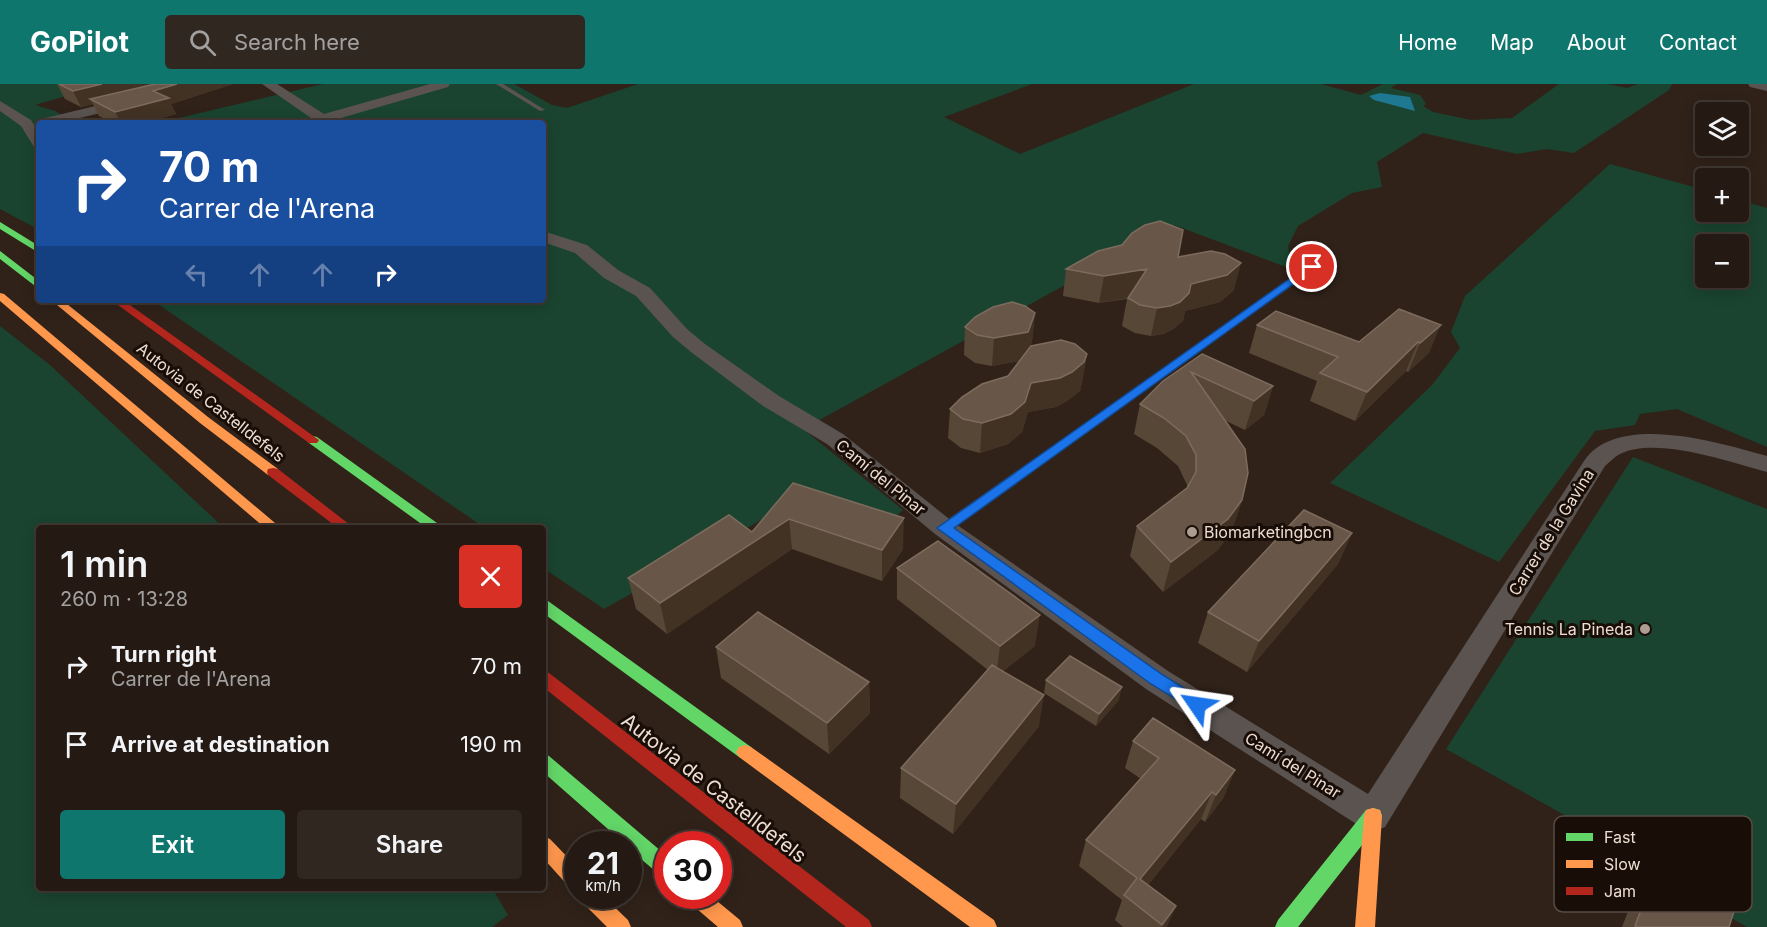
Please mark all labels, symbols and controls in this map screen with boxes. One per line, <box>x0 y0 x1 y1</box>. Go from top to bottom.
search box <box>165 15 585 69</box>
text: GoPilot <box>30 25 129 59</box>
icon: search <box>186 26 219 59</box>
text: Search here <box>234 29 360 55</box>
text: Home <box>1398 30 1457 55</box>
text: Map <box>1490 30 1534 55</box>
text: About <box>1567 30 1626 55</box>
text: Contact <box>1659 30 1737 55</box>
map controls <box>1695 102 1749 288</box>
button: layers <box>1695 102 1749 156</box>
text: 70 m <box>159 141 259 192</box>
icon: right <box>60 144 138 222</box>
button: + <box>1695 168 1749 222</box>
text: Carrer de l'Arena <box>159 192 375 225</box>
button: − <box>1695 234 1749 288</box>
pin <box>1286 241 1337 292</box>
icon: arrive <box>1295 250 1328 283</box>
icon: left <box>180 258 213 291</box>
icon: ahead <box>243 258 276 291</box>
icon: ahead <box>306 258 339 291</box>
icon: right <box>369 258 402 291</box>
street label: Autovia de Castelldefels <box>133 338 289 466</box>
street label: Camí del Pinar <box>832 435 930 519</box>
street label: Carrer de la Gavina <box>1504 465 1598 599</box>
place label: Biomarketingbcn <box>1204 522 1332 542</box>
marker: Biomarketingbcn <box>1185 525 1199 539</box>
text: 1 min <box>60 542 148 586</box>
button: close <box>459 545 522 608</box>
text: 260 m · 13:28 <box>60 587 188 611</box>
place label: Tennis La Pineda <box>1505 619 1633 639</box>
marker: Tennis La Pineda <box>1638 622 1652 636</box>
text: Turn right <box>111 641 217 667</box>
icon: right <box>60 650 93 683</box>
text: 70 m <box>471 653 522 679</box>
text: Carrer de l'Arena <box>111 667 271 691</box>
position arrow <box>1165 673 1229 737</box>
street label: Autovia de Castelldefels <box>617 708 811 868</box>
icon: arrive <box>60 728 93 761</box>
street label: Camí del Pinar <box>1241 728 1345 802</box>
text: Arrive at destination <box>111 731 330 757</box>
text: 190 m <box>460 731 522 757</box>
button: Exit <box>60 810 285 879</box>
button: Share <box>297 810 522 879</box>
legend <box>1554 816 1752 912</box>
text: Fast <box>1604 827 1636 847</box>
speed limit sign: 30 <box>654 831 732 909</box>
text: 21 <box>587 845 619 881</box>
text: Slow <box>1604 854 1641 874</box>
text: km/h <box>585 876 621 895</box>
text: Jam <box>1604 881 1636 901</box>

